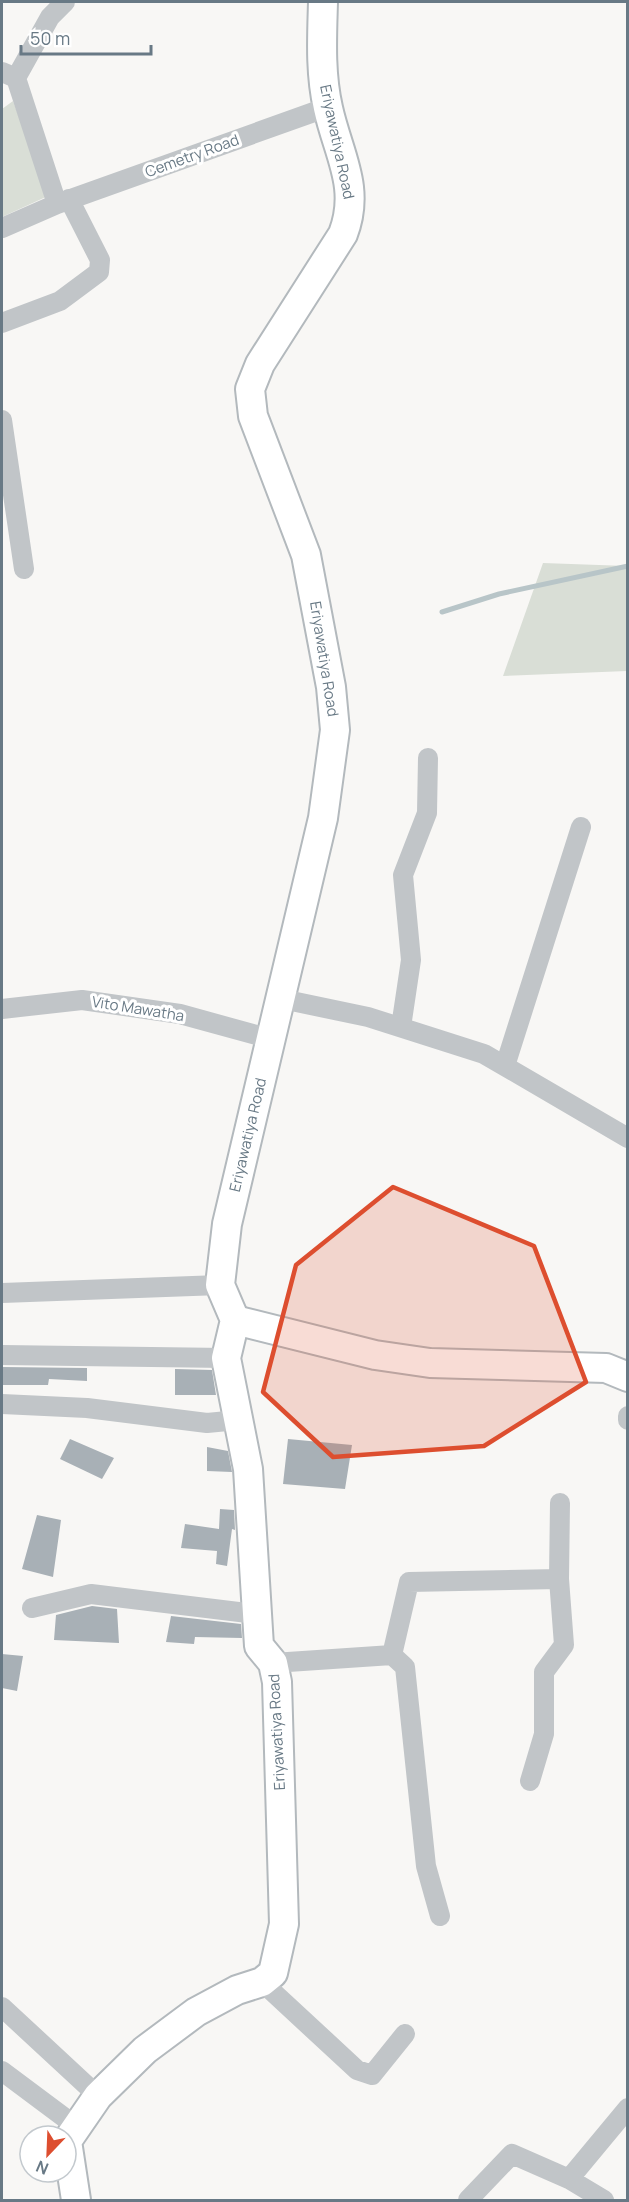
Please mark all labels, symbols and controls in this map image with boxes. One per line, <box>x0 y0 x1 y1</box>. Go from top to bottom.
scale bar <box>21 18 152 56</box>
text: 50 m <box>30 26 70 50</box>
street label: Eriyawatiya Road <box>315 83 360 201</box>
street label: Cemetry Road <box>142 129 242 182</box>
street label: Eriyawatiya Road <box>305 600 344 718</box>
street label: Vito Mawatha <box>90 991 186 1026</box>
street label: Eriyawatiya Road <box>224 1076 271 1194</box>
street label: Eriyawatiya Road <box>263 1673 290 1791</box>
north arrow <box>18 2124 78 2184</box>
text: N <box>33 2155 52 2180</box>

